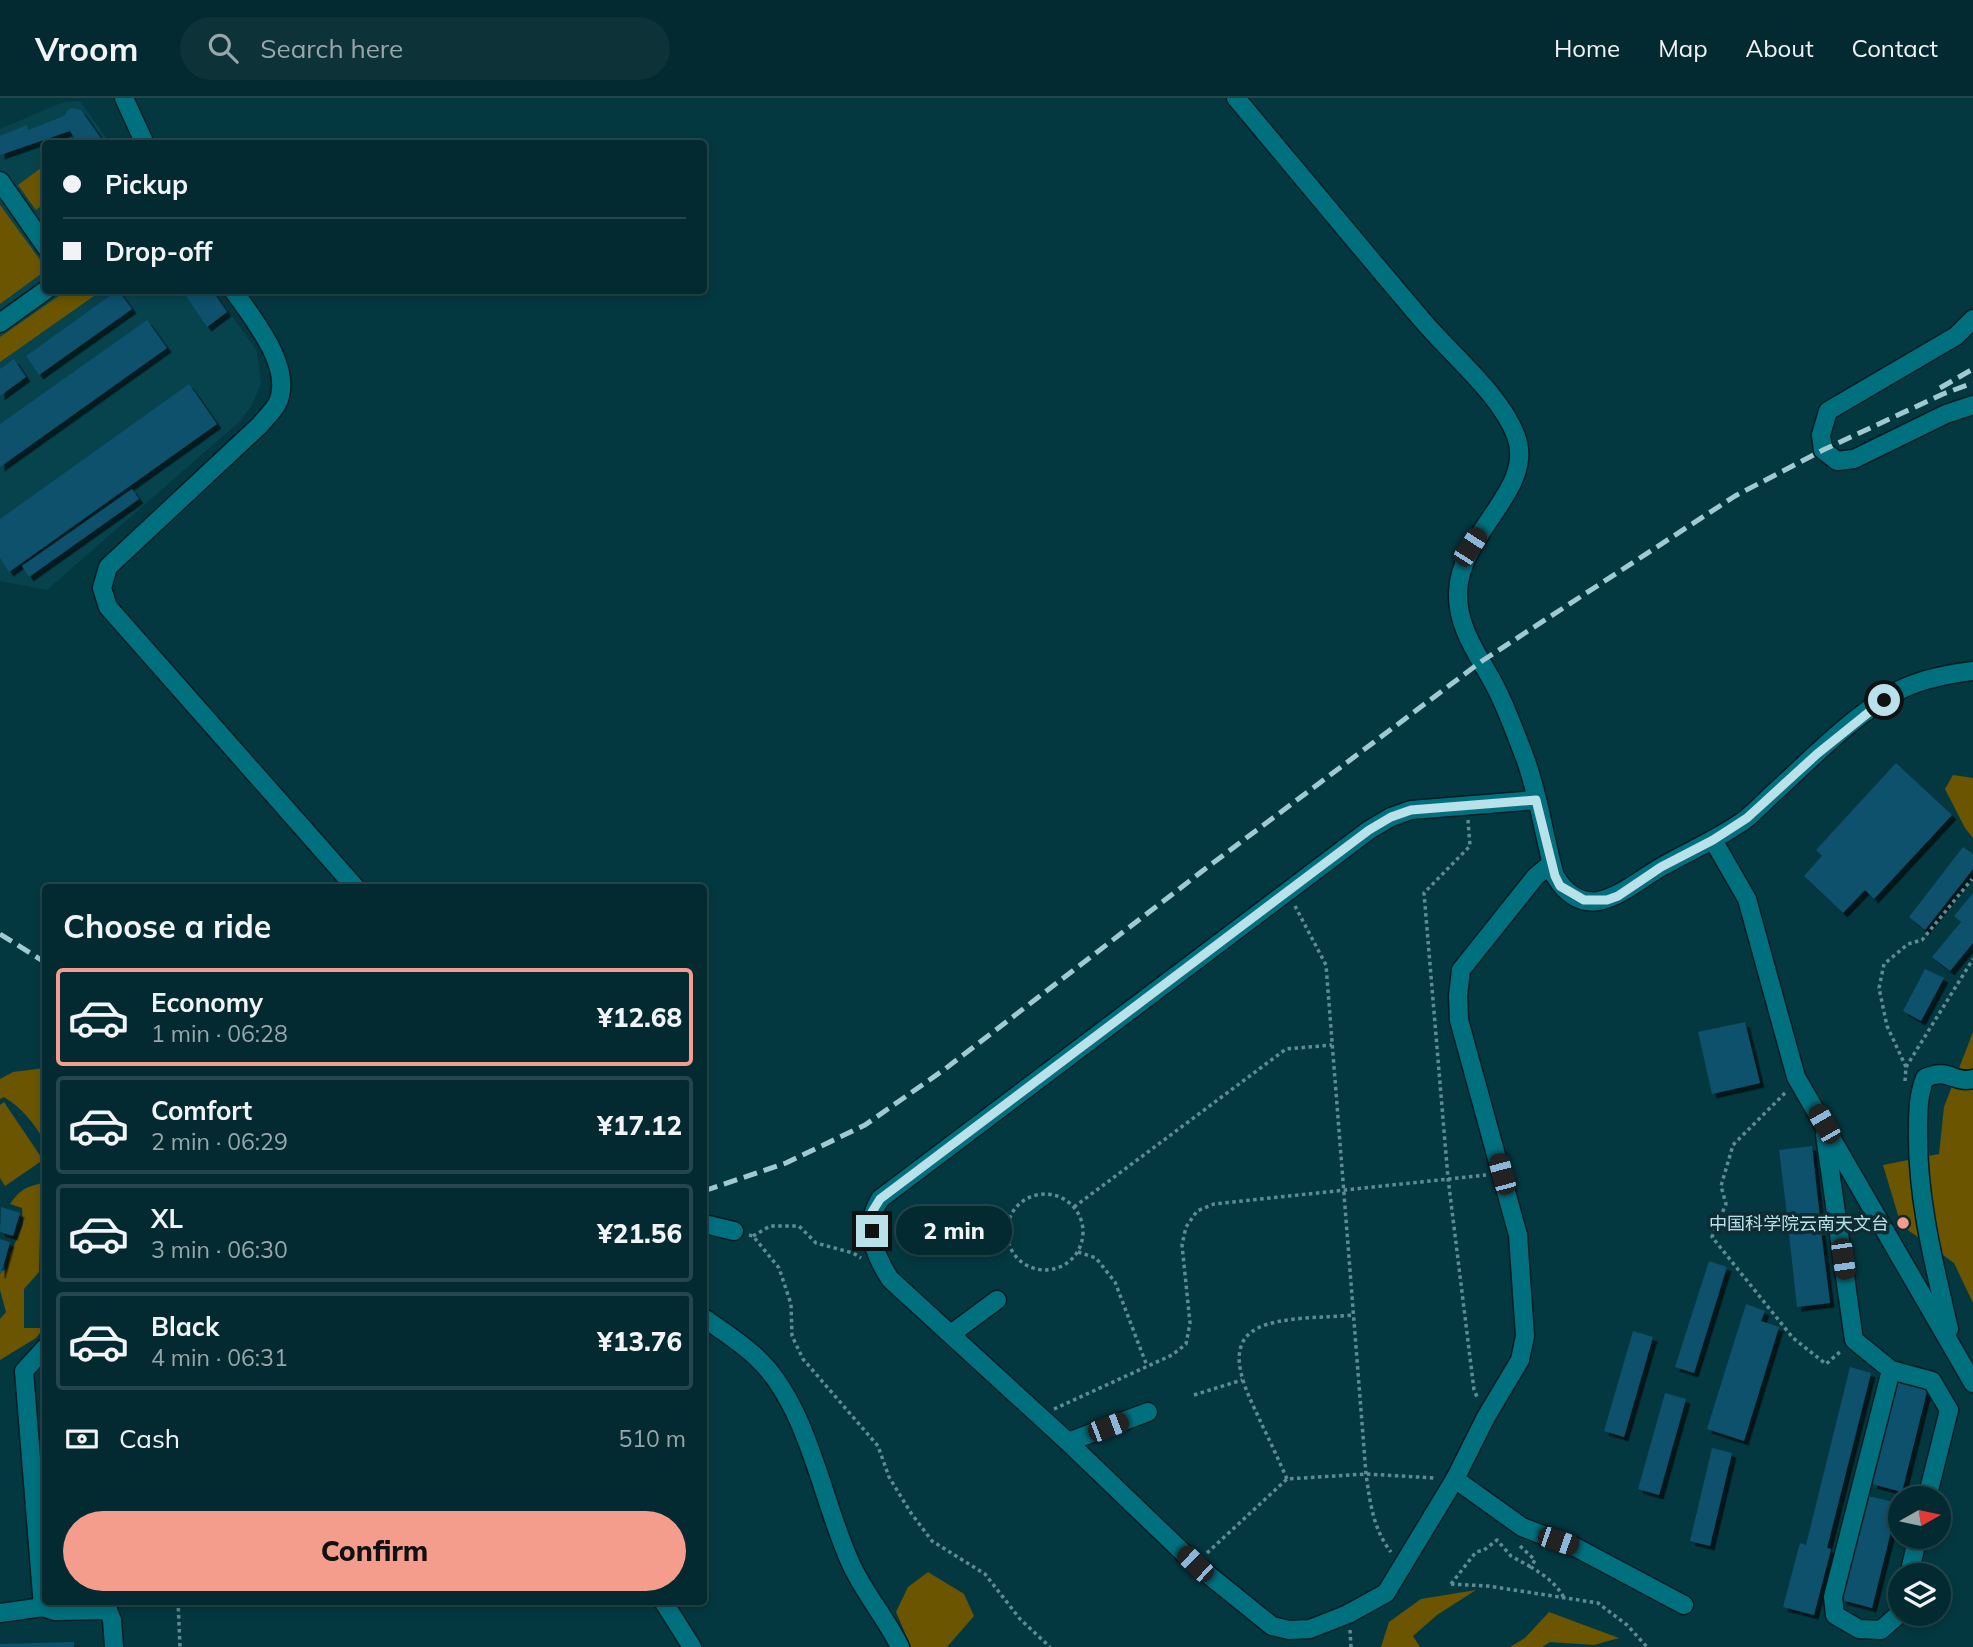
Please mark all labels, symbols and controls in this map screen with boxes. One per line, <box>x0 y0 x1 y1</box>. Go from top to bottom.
search box <box>180 17 670 80</box>
text: Vroom <box>35 28 138 69</box>
icon: search <box>204 29 242 67</box>
text: Search here <box>260 32 403 65</box>
text: Home <box>1554 33 1620 63</box>
text: Map <box>1658 33 1708 63</box>
text: About <box>1746 33 1814 63</box>
text: Contact <box>1852 33 1938 63</box>
text: Pickup <box>105 168 188 201</box>
text: Drop-off <box>105 235 212 268</box>
car <box>1450 524 1491 570</box>
route start <box>1868 684 1900 716</box>
text: Choose a ride <box>63 906 271 946</box>
icon: car <box>67 986 130 1049</box>
text: Economy <box>151 986 263 1019</box>
text: ¥12.68 <box>597 1001 682 1034</box>
text: 1 min · 06:28 <box>151 1019 288 1048</box>
icon: car <box>67 1094 130 1157</box>
text: Comfort <box>151 1094 252 1127</box>
car <box>1805 1101 1844 1147</box>
text: ¥17.12 <box>597 1109 682 1142</box>
text: 2 min · 06:29 <box>151 1127 288 1156</box>
car <box>1487 1151 1518 1197</box>
icon: car <box>67 1202 130 1265</box>
text: XL <box>151 1202 183 1235</box>
callout: 2 min <box>896 1206 1012 1256</box>
place label: 中国科学院云南天文台 <box>1709 1212 1889 1235</box>
route end <box>856 1215 888 1247</box>
marker: 中国科学院云南天文台 <box>1895 1215 1911 1231</box>
text: 2 min <box>923 1216 985 1245</box>
text: ¥21.56 <box>597 1217 682 1250</box>
text: 3 min · 06:30 <box>151 1235 288 1264</box>
car <box>1830 1237 1857 1281</box>
icon: car <box>67 1310 130 1373</box>
text: Black <box>151 1310 219 1343</box>
text: ¥13.76 <box>597 1325 682 1358</box>
text: 4 min · 06:31 <box>151 1343 288 1372</box>
car <box>1085 1410 1132 1444</box>
icon: cash <box>63 1420 101 1458</box>
text: Cash <box>119 1422 180 1455</box>
text: 510 m <box>618 1424 686 1453</box>
north arrow <box>1888 1486 1951 1549</box>
map controls <box>1888 1486 1951 1626</box>
button: Confirm <box>63 1511 686 1591</box>
car <box>1535 1524 1582 1558</box>
car <box>1173 1542 1218 1586</box>
button: layers <box>1888 1563 1951 1626</box>

